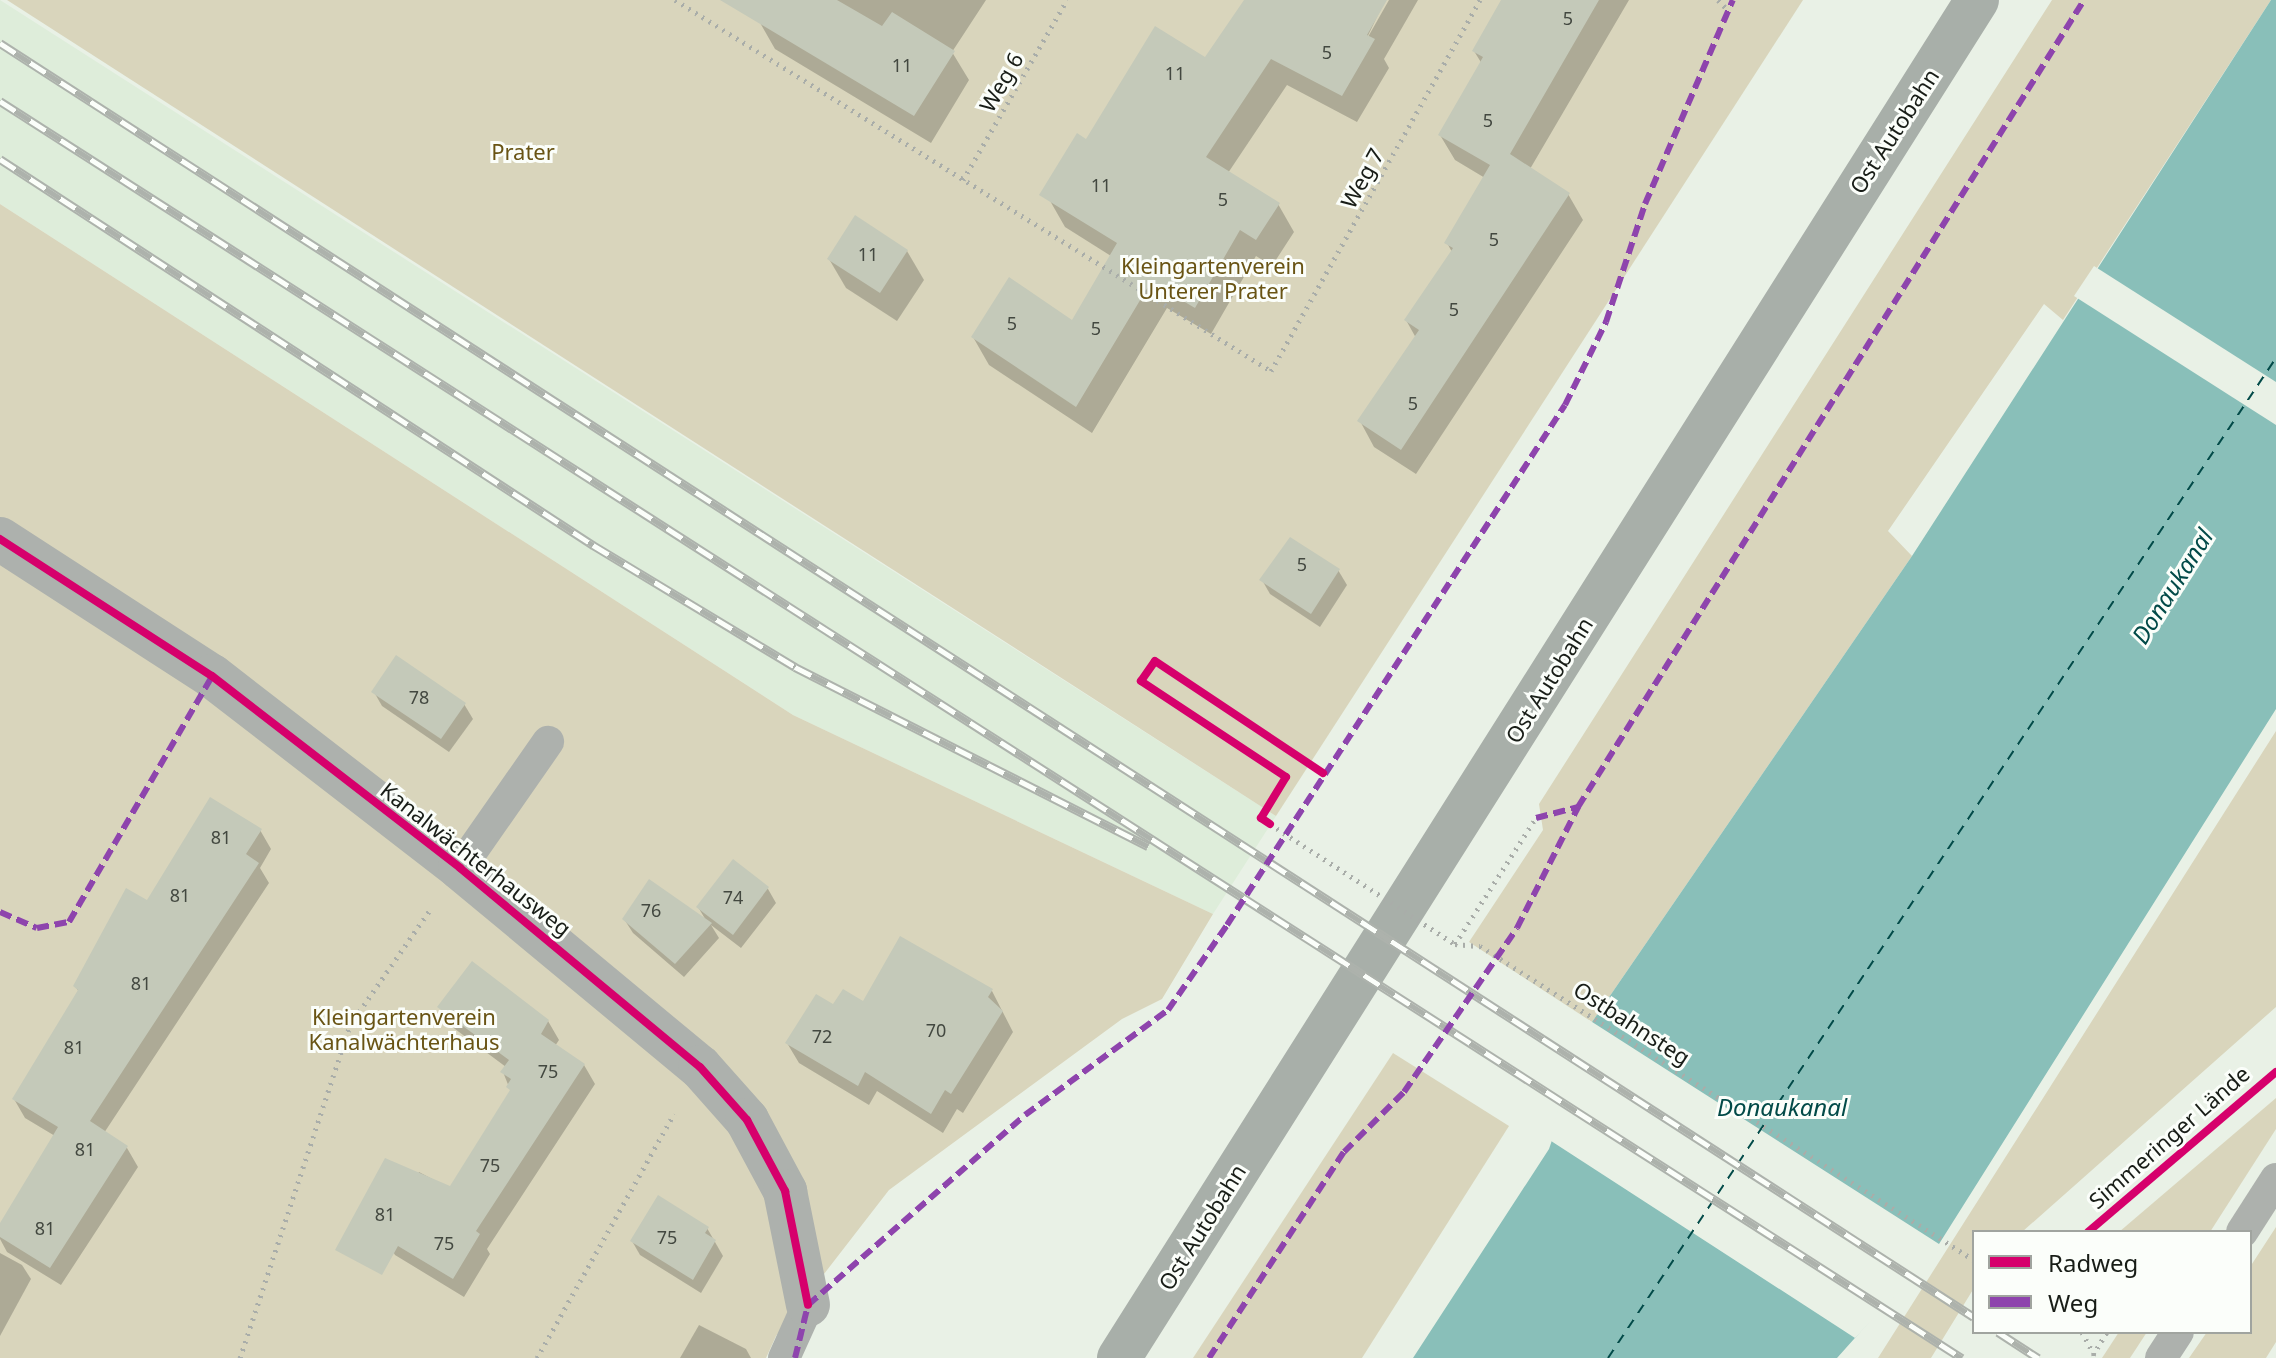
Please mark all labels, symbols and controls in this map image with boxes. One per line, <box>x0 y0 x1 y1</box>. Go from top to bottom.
house number: 5 <box>1563 7 1573 29</box>
house number: 5 <box>1322 41 1332 63</box>
street label: Weg 6 <box>974 48 1028 116</box>
house number: 11 <box>892 54 912 76</box>
house number: 11 <box>1165 62 1185 84</box>
street label: Ost Autobahn <box>1844 64 1944 198</box>
house number: 5 <box>1483 109 1493 131</box>
park label: Prater <box>491 139 555 165</box>
street label: Weg 7 <box>1335 143 1389 213</box>
house number: 11 <box>1091 174 1111 196</box>
house number: 5 <box>1218 188 1228 210</box>
house number: 5 <box>1489 228 1499 250</box>
house number: 11 <box>858 243 878 265</box>
park label: Kleingartenverein Unterer Prater <box>1121 252 1305 304</box>
house number: 5 <box>1449 298 1459 320</box>
house number: 5 <box>1007 312 1017 334</box>
house number: 5 <box>1091 317 1101 339</box>
house number: 5 <box>1408 392 1418 414</box>
water label: Donaukanal <box>2125 523 2219 649</box>
house number: 5 <box>1297 553 1307 575</box>
street label: Ost Autobahn <box>1500 612 1598 748</box>
house number: 78 <box>409 686 429 708</box>
street label: Kanalwächterhausweg <box>376 777 576 941</box>
house number: 81 <box>211 826 231 848</box>
house number: 81 <box>170 884 190 906</box>
house number: 74 <box>723 886 743 908</box>
house number: 76 <box>641 899 661 921</box>
house number: 81 <box>131 972 151 994</box>
street label: Ostbahnsteg <box>1569 976 1695 1070</box>
park label: Kleingartenverein Kanalwächterhaus <box>309 1003 499 1054</box>
house number: 70 <box>926 1019 946 1041</box>
house number: 72 <box>812 1025 832 1047</box>
house number: 81 <box>64 1036 84 1058</box>
house number: 75 <box>538 1060 558 1082</box>
street label: Simmeringer Lände <box>2083 1060 2255 1214</box>
water label: Donaukanal <box>1717 1093 1847 1121</box>
house number: 81 <box>75 1138 95 1160</box>
house number: 75 <box>480 1154 500 1176</box>
street label: Ost Autobahn <box>1153 1159 1251 1295</box>
house number: 81 <box>375 1203 395 1225</box>
house number: 81 <box>35 1217 55 1239</box>
house number: 75 <box>657 1226 677 1248</box>
legend <box>1972 1230 2252 1334</box>
house number: 75 <box>434 1232 454 1254</box>
text: Radweg <box>2048 1246 2138 1279</box>
text: Weg <box>2048 1286 2098 1319</box>

